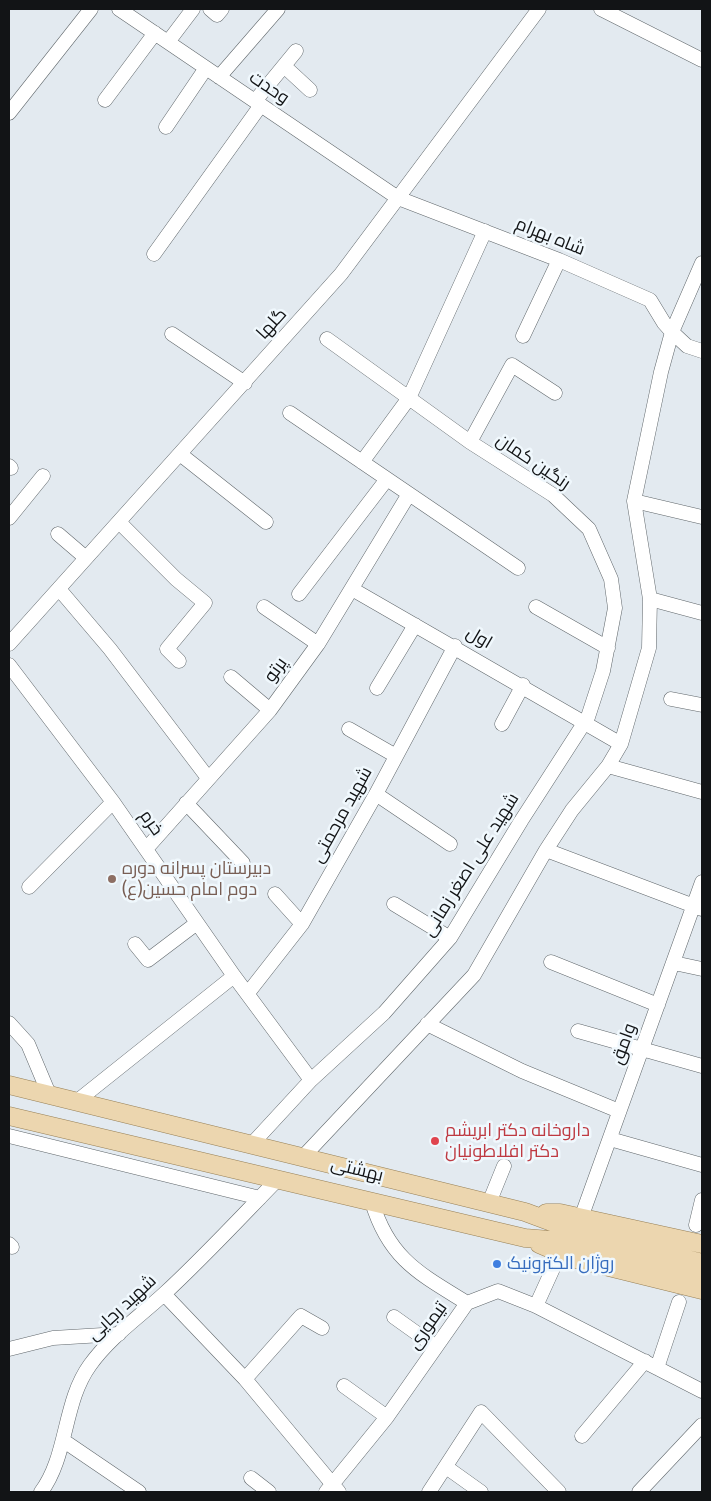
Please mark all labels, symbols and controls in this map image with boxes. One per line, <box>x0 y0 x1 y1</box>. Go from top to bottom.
street label: وحدت <box>245 67 293 109</box>
street label: شاه بهرام <box>512 213 588 261</box>
street label: گلها <box>252 304 292 344</box>
street label: رنگین کمان <box>492 429 574 495</box>
street label: اول <box>462 622 496 654</box>
street label: پرتو <box>260 653 292 687</box>
street label: شهید مرحمتی <box>307 763 377 867</box>
street label: شهید علی اصغر زمانی <box>418 789 524 941</box>
street label: خرم <box>135 806 167 840</box>
place label: دبیرستان پسرانه دوره دوم امام حسین(ع) <box>122 858 271 901</box>
marker: دبیرستان پسرانه دوره دوم امام حسین(ع) <box>106 873 118 885</box>
street label: وامق <box>607 1020 641 1068</box>
place label: داروخانه دکتر ابریشم دکتر افلاطونیان <box>445 1120 590 1162</box>
marker: داروخانه دکتر ابریشم دکتر افلاطونیان <box>429 1135 441 1147</box>
street label: بهشتی <box>328 1153 386 1187</box>
place label: روژان الکترونیک <box>507 1253 614 1275</box>
marker: روژان الکترونیک <box>491 1258 503 1270</box>
street label: شهید رجایی <box>83 1271 161 1345</box>
street label: تیموری <box>404 1298 452 1354</box>

